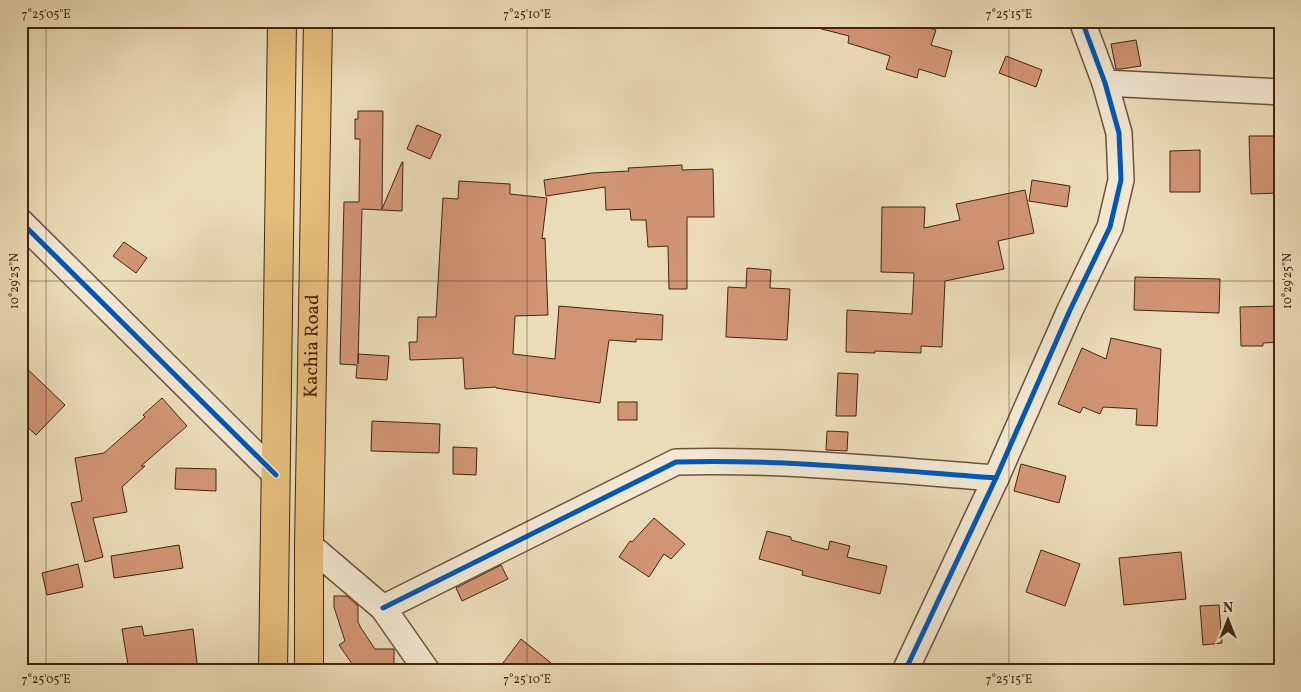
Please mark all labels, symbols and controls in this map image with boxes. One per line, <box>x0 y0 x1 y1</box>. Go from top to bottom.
text: 7°25'05"E <box>22 7 70 23</box>
text: 7°25'10"E <box>503 7 551 23</box>
text: 7°25'15"E <box>986 7 1032 23</box>
text: 10°29'25"N <box>7 253 23 309</box>
text: 10°29'25"N <box>1280 253 1296 309</box>
street label: Kachia Road <box>299 294 326 398</box>
north arrow <box>1204 594 1254 644</box>
text: N <box>1223 599 1233 618</box>
text: 7°25'05"E <box>22 672 70 688</box>
text: 7°25'10"E <box>503 672 551 688</box>
text: 7°25'15"E <box>986 672 1032 688</box>

